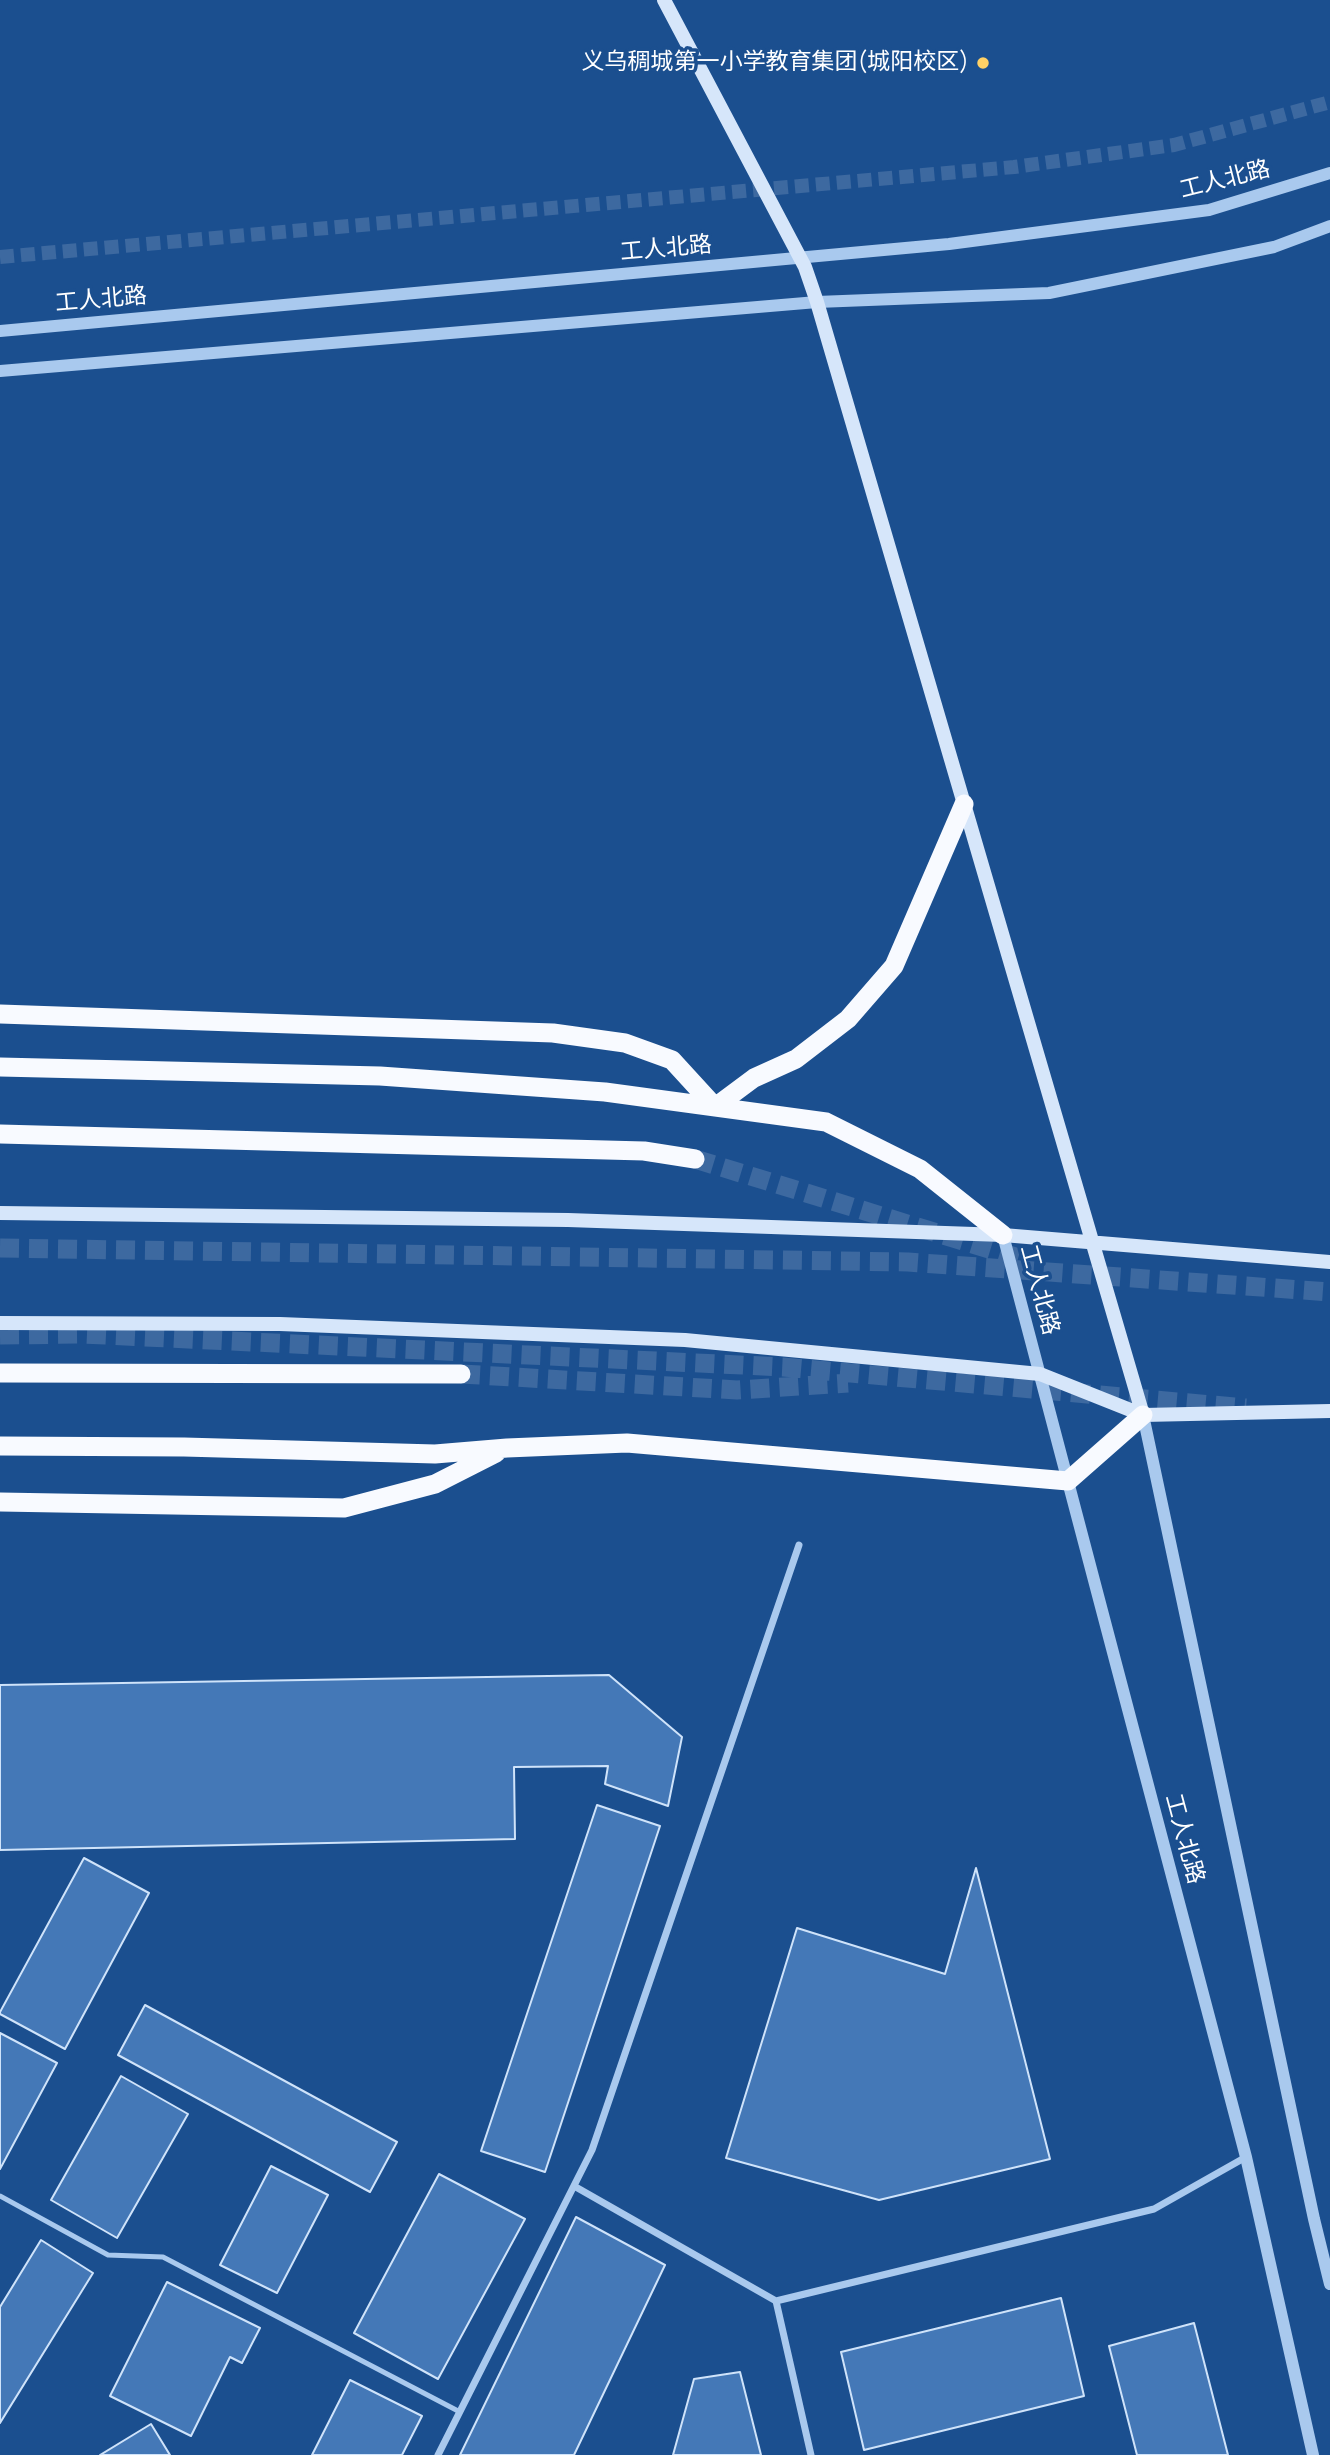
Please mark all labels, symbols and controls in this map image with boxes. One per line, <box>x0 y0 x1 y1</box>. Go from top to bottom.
place label: 义乌稠城第一小学教育集团(城阳校区) <box>581 49 969 77</box>
marker: 义乌稠城第一小学教育集团(城阳校区) <box>975 55 991 71</box>
street label: 工人北路 <box>1177 155 1273 205</box>
street label: 工人北路 <box>619 231 713 267</box>
street label: 工人北路 <box>54 282 148 318</box>
street label: 工人北路 <box>1014 1242 1064 1338</box>
street label: 工人北路 <box>1159 1791 1209 1887</box>

